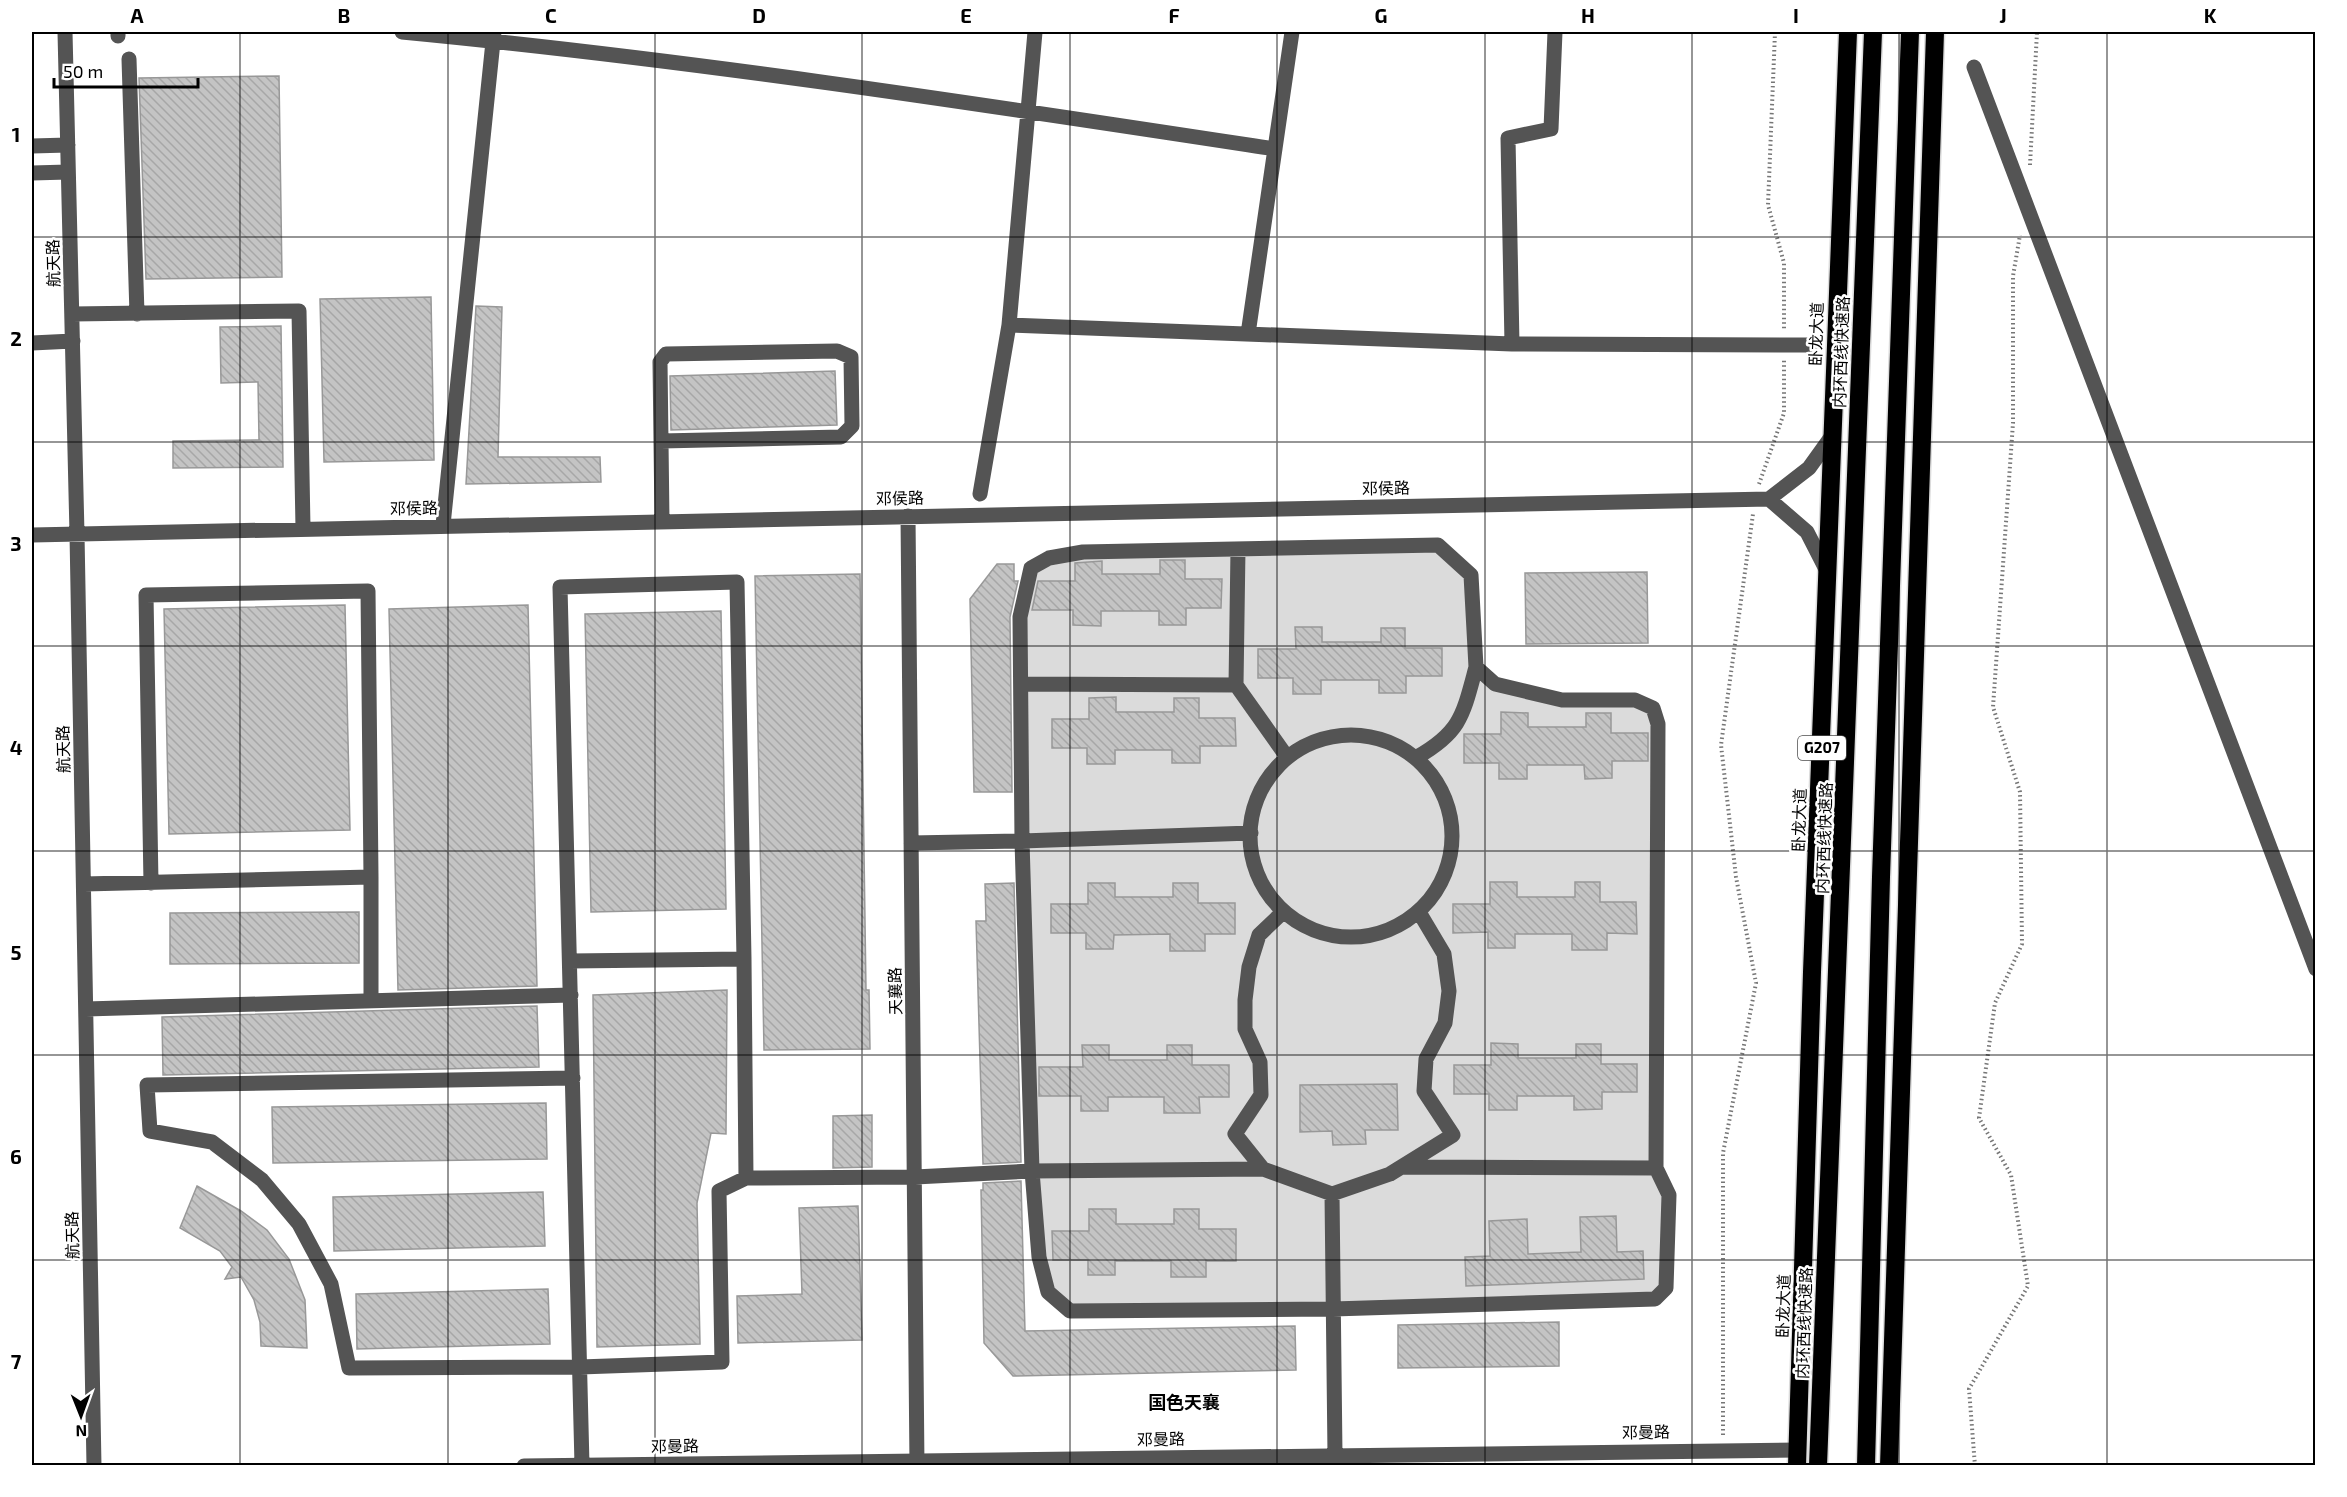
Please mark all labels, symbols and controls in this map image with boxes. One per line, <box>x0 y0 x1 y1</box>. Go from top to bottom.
text: A <box>130 3 144 27</box>
text: B <box>338 3 350 27</box>
text: C <box>545 3 557 27</box>
text: D <box>752 3 766 27</box>
text: E <box>960 3 972 27</box>
text: F <box>1168 3 1180 27</box>
text: G <box>1375 3 1387 27</box>
text: H <box>1581 3 1595 27</box>
text: I <box>1793 3 1799 27</box>
text: J <box>1999 3 2007 27</box>
text: K <box>2204 3 2217 27</box>
scale bar <box>54 51 198 89</box>
text: 50 m <box>63 60 103 82</box>
text: 1 <box>12 122 20 146</box>
street label: 航天路 <box>43 239 62 287</box>
street label: 内环西线快速路 <box>1829 296 1852 408</box>
street label: 卧龙大道 <box>1805 302 1826 366</box>
text: 2 <box>10 326 22 350</box>
street label: 邓侯路 <box>1362 478 1410 497</box>
street label: 邓侯路 <box>876 488 924 507</box>
street label: 邓侯路 <box>390 498 438 517</box>
text: 3 <box>10 531 22 555</box>
street label: 航天路 <box>53 725 72 773</box>
text: 4 <box>10 735 23 759</box>
road number: G207 <box>1798 736 1846 760</box>
street label: 内环西线快速路 <box>1812 782 1835 894</box>
street label: 卧龙大道 <box>1788 788 1809 852</box>
text: 5 <box>10 940 22 964</box>
street label: 天襄路 <box>885 967 904 1015</box>
text: 6 <box>10 1144 22 1168</box>
street label: 航天路 <box>62 1211 81 1259</box>
street label: 内环西线快速路 <box>1792 1267 1815 1379</box>
street label: 卧龙大道 <box>1772 1274 1793 1338</box>
text: 7 <box>11 1349 22 1373</box>
north arrow <box>51 1386 111 1446</box>
district label: 国色天襄 <box>1148 1391 1220 1413</box>
text: N <box>75 1422 87 1441</box>
street label: 邓曼路 <box>1622 1422 1670 1441</box>
street label: 邓曼路 <box>1137 1429 1185 1448</box>
street label: 邓曼路 <box>651 1436 699 1455</box>

